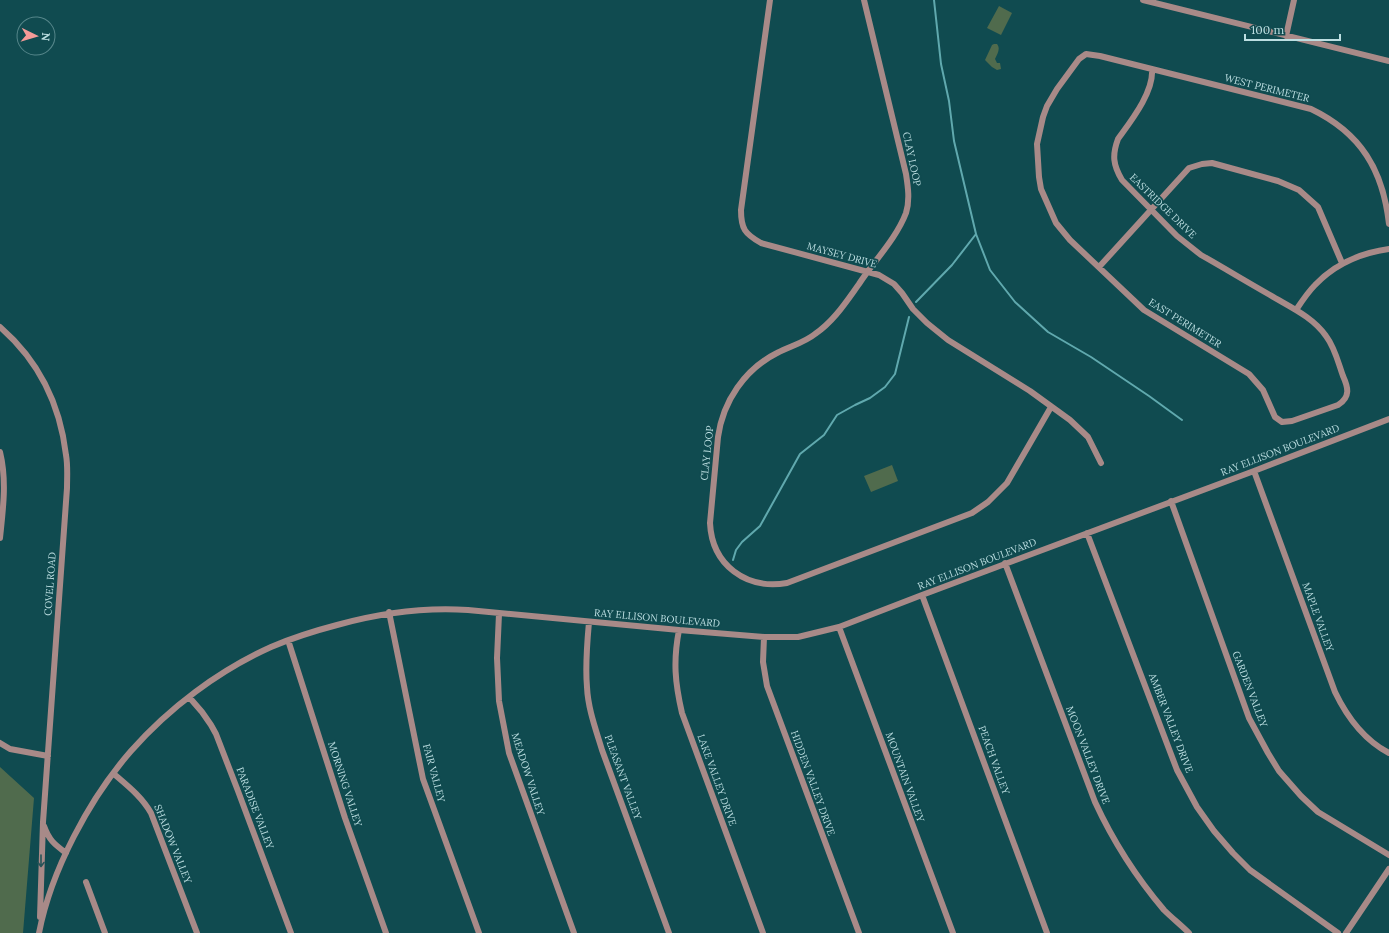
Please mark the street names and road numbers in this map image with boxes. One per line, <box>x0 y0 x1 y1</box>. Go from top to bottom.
street label: WEST PERIMETER <box>1223 71 1311 105</box>
street label: CLAY LOOP <box>900 131 924 187</box>
street label: EASTRIDGE DRIVE <box>1127 171 1199 241</box>
street label: MAYSEY DRIVE <box>806 239 878 271</box>
street label: EAST PERIMETER <box>1146 295 1224 351</box>
street label: RAY ELLISON BOULEVARD <box>1219 421 1341 479</box>
street label: CLAY LOOP <box>698 425 716 481</box>
street label: RAY ELLISON BOULEVARD <box>916 535 1038 593</box>
street label: COVEL ROAD <box>41 552 59 616</box>
street label: MAPLE VALLEY <box>1299 581 1337 654</box>
street label: RAY ELLISON BOULEVARD <box>594 606 720 630</box>
street label: GARDEN VALLEY <box>1230 649 1271 729</box>
street label: AMBER VALLEY DRIVE <box>1146 670 1196 775</box>
street label: MOON VALLEY DRIVE <box>1063 704 1113 806</box>
street label: PEACH VALLEY <box>976 724 1013 797</box>
street label: HIDDEN VALLEY DRIVE <box>788 729 838 837</box>
street label: MOUNTAIN VALLEY <box>883 730 928 824</box>
street label: MEADOW VALLEY <box>509 731 548 818</box>
street label: LAKE VALLEY DRIVE <box>694 732 740 828</box>
street label: PLEASANT VALLEY <box>602 733 645 822</box>
street label: MORNING VALLEY <box>325 740 365 829</box>
street label: FAIR VALLEY <box>420 742 448 804</box>
street label: PARADISE VALLEY <box>233 765 277 851</box>
street label: SHADOW VALLEY <box>151 803 195 886</box>

